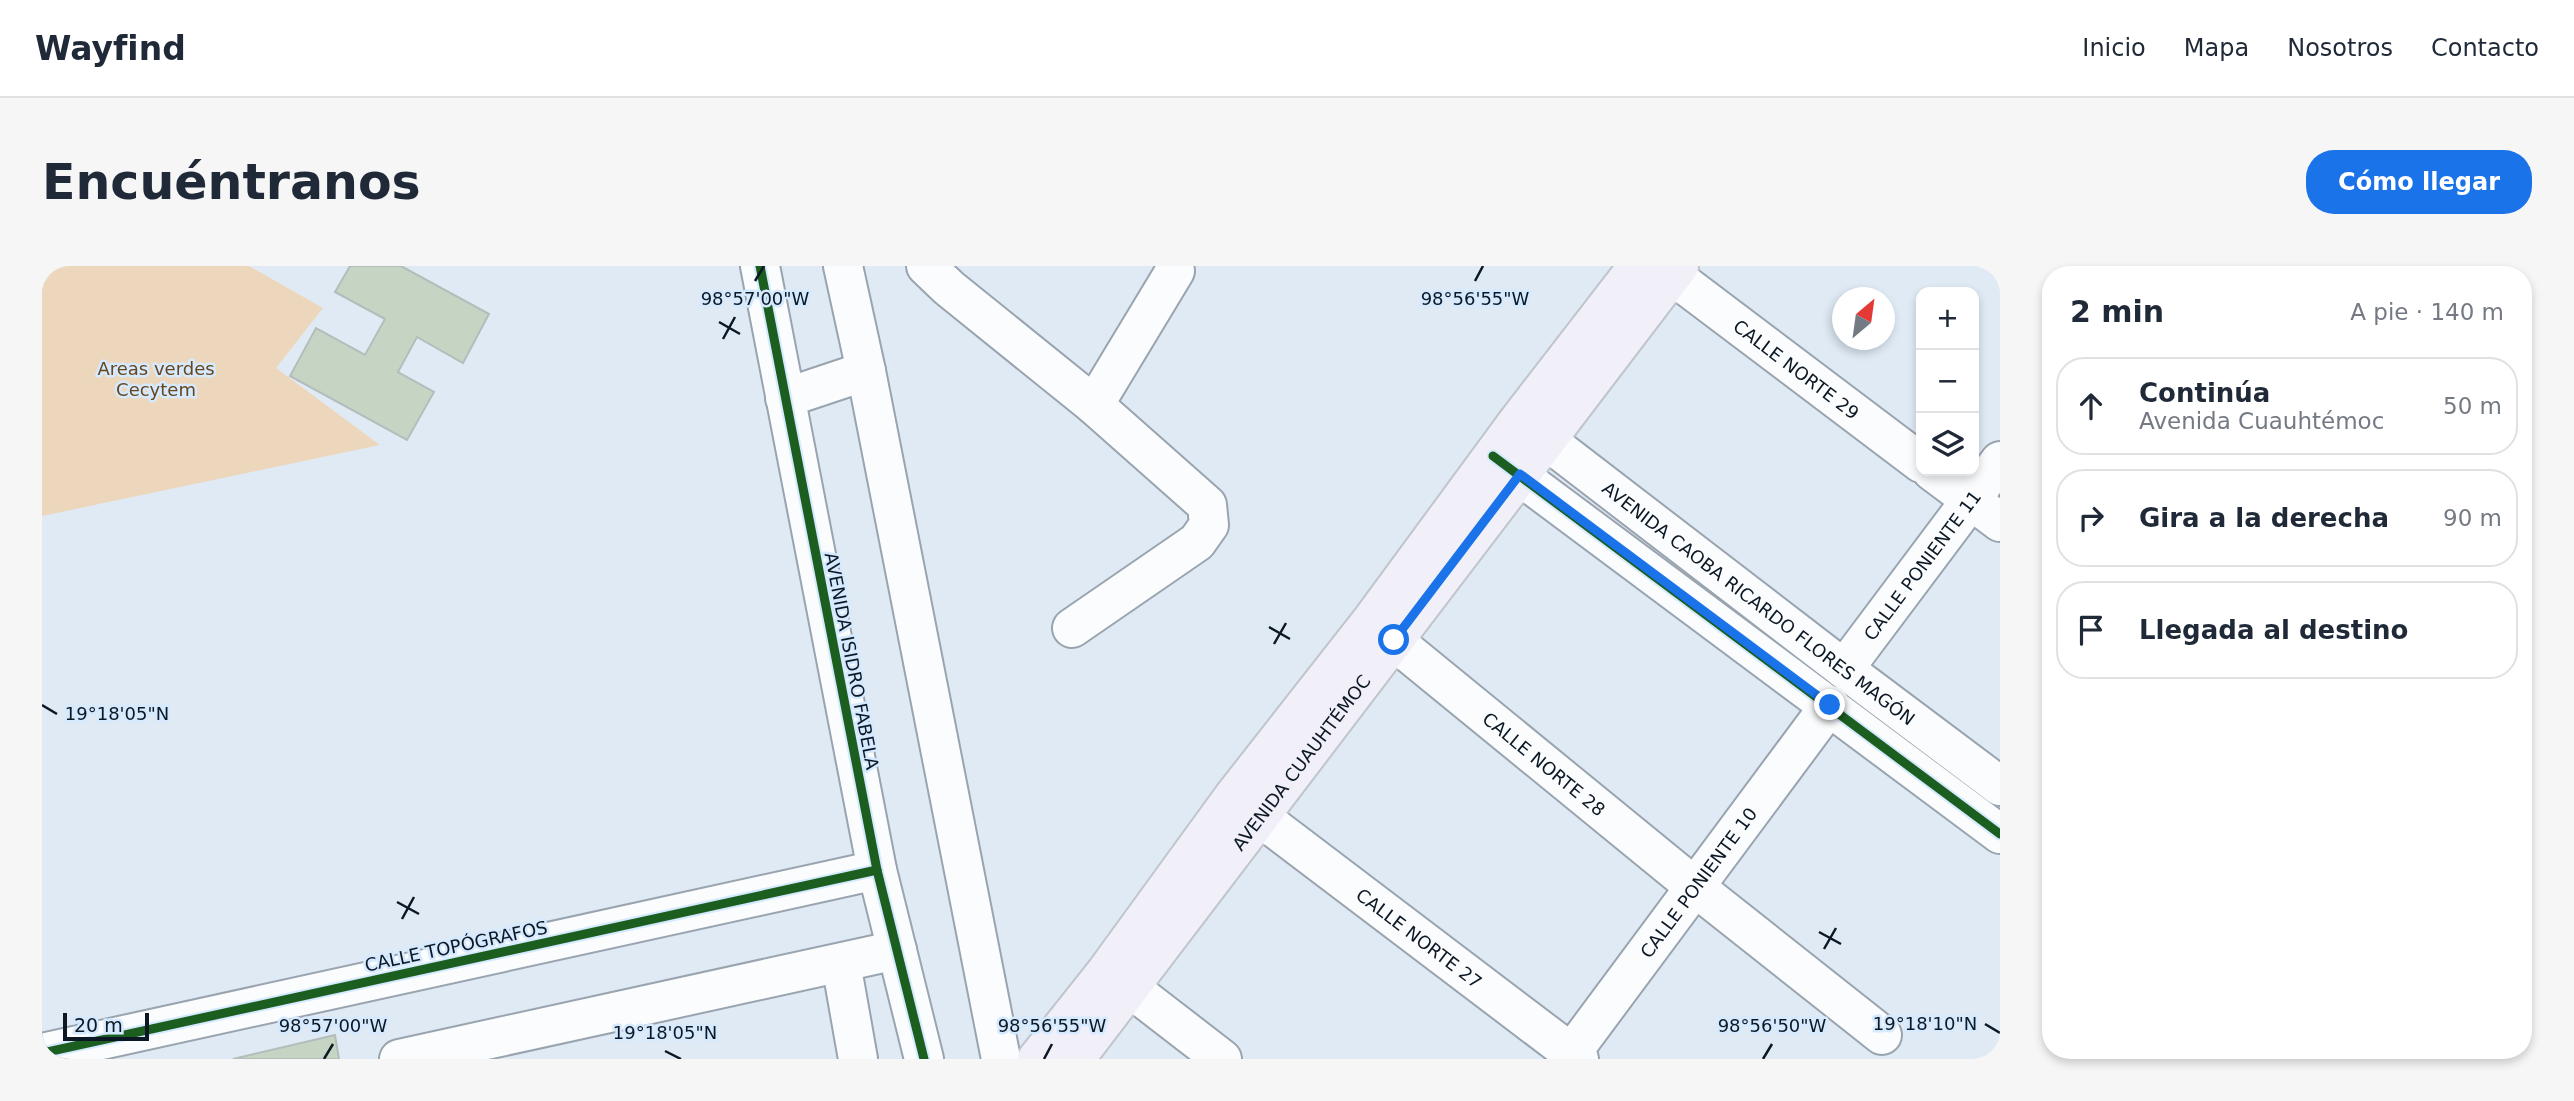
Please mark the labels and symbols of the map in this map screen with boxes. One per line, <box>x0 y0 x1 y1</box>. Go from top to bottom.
north arrow <box>1832 287 1895 350</box>
text: 98°57'00"W <box>701 288 810 309</box>
text: 98°56'55"W <box>1421 288 1530 309</box>
street label: CALLE NORTE 29 <box>1730 315 1863 423</box>
park label: Areas verdes Cecytem <box>97 358 215 400</box>
street label: AVENIDA CAOBA RICARDO FLORES MAGÓN <box>1599 477 1919 729</box>
street label: CALLE PONIENTE 11 <box>1859 486 1985 644</box>
street label: AVENIDA ISIDRO FABELA <box>821 551 884 772</box>
route start <box>1378 624 1409 655</box>
street label: AVENIDA CUAUHTÉMOC <box>1228 670 1374 854</box>
route end <box>1814 689 1845 720</box>
text: 19°18'05"N <box>65 703 169 724</box>
street label: CALLE NORTE 28 <box>1479 708 1610 820</box>
street label: CALLE PONIENTE 10 <box>1636 803 1761 962</box>
street label: CALLE NORTE 27 <box>1352 884 1486 992</box>
street label: CALLE TOPÓGRAFOS <box>363 916 549 976</box>
scale bar <box>63 1010 149 1042</box>
text: 19°18'10"N <box>1873 1013 1977 1034</box>
text: 98°57'00"W <box>279 1015 388 1036</box>
text: 98°56'55"W <box>998 1015 1107 1036</box>
text: 98°56'50"W <box>1718 1015 1827 1036</box>
text: 19°18'05"N <box>613 1022 717 1043</box>

